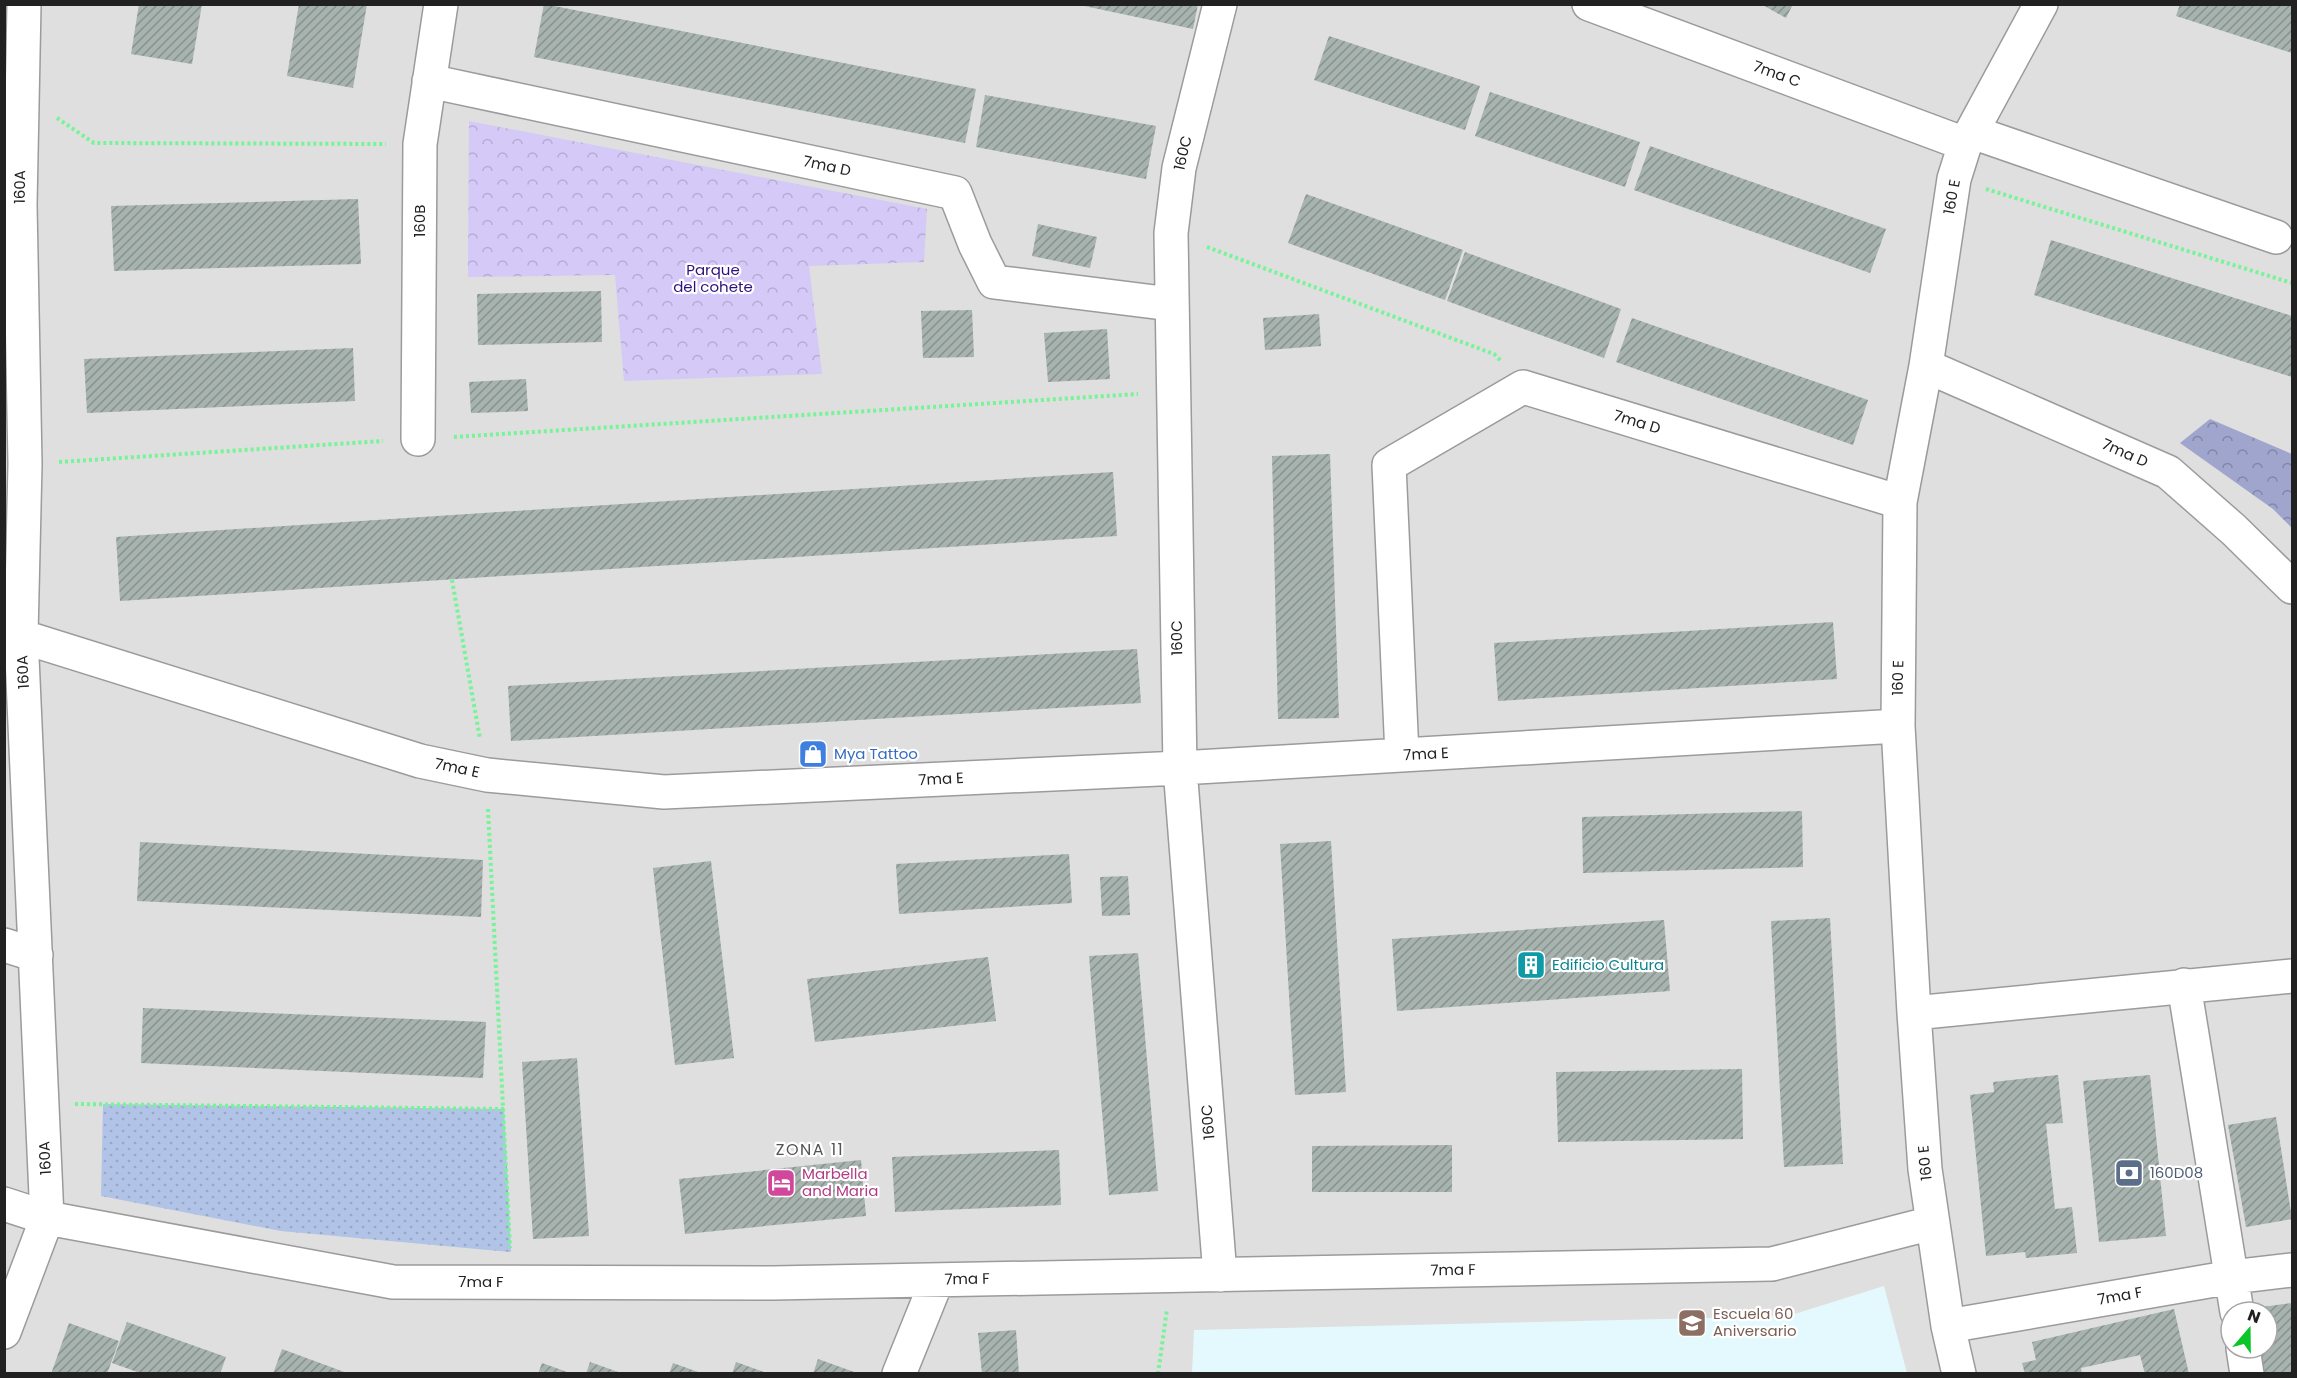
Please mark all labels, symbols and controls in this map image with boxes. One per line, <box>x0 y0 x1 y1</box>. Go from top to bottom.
street label: 7ma C <box>1750 55 1804 92</box>
street label: 160C <box>1168 133 1197 172</box>
street label: 7ma D <box>801 150 853 181</box>
street label: 160A <box>9 170 30 204</box>
street label: 160 E <box>1938 178 1965 216</box>
street label: 160B <box>409 205 430 237</box>
park label: Parque del cohete <box>673 259 753 297</box>
street label: 7ma D <box>1611 404 1663 439</box>
street label: 7ma D <box>2099 433 2152 472</box>
street label: 160C <box>1166 620 1187 656</box>
street label: 160A <box>11 655 34 689</box>
street label: 160 E <box>1887 660 1908 696</box>
shop icon: Mya Tattoo <box>797 738 829 770</box>
street label: 7ma E <box>1403 742 1449 765</box>
place label: Mya Tattoo <box>834 743 918 764</box>
street label: 7ma E <box>433 753 482 783</box>
street label: 7ma E <box>918 767 964 790</box>
building icon: Edificio Cultura <box>1515 949 1547 981</box>
place label: Edificio Cultura <box>1552 954 1664 975</box>
street label: 160C <box>1196 1104 1220 1141</box>
district label: ZONA 11 <box>776 1138 844 1161</box>
street label: 160A <box>33 1141 56 1175</box>
street label: 160 E <box>1912 1144 1937 1182</box>
bank icon: 160D08 <box>2113 1157 2145 1189</box>
place label: 160D08 <box>2150 1162 2203 1183</box>
place label: Marbella and Maria <box>802 1163 878 1201</box>
hotel icon: Marbella and Maria <box>765 1167 797 1199</box>
street label: 7ma F <box>1430 1259 1476 1280</box>
street label: 7ma F <box>944 1268 990 1289</box>
street label: 7ma F <box>458 1271 504 1292</box>
street label: 7ma F <box>2096 1281 2144 1310</box>
north arrow <box>2219 1300 2279 1360</box>
place label: Escuela 60 Aniversario <box>1713 1303 1797 1341</box>
text: N <box>2244 1304 2264 1329</box>
school or university icon: Escuela 60 Aniversario <box>1676 1307 1708 1339</box>

